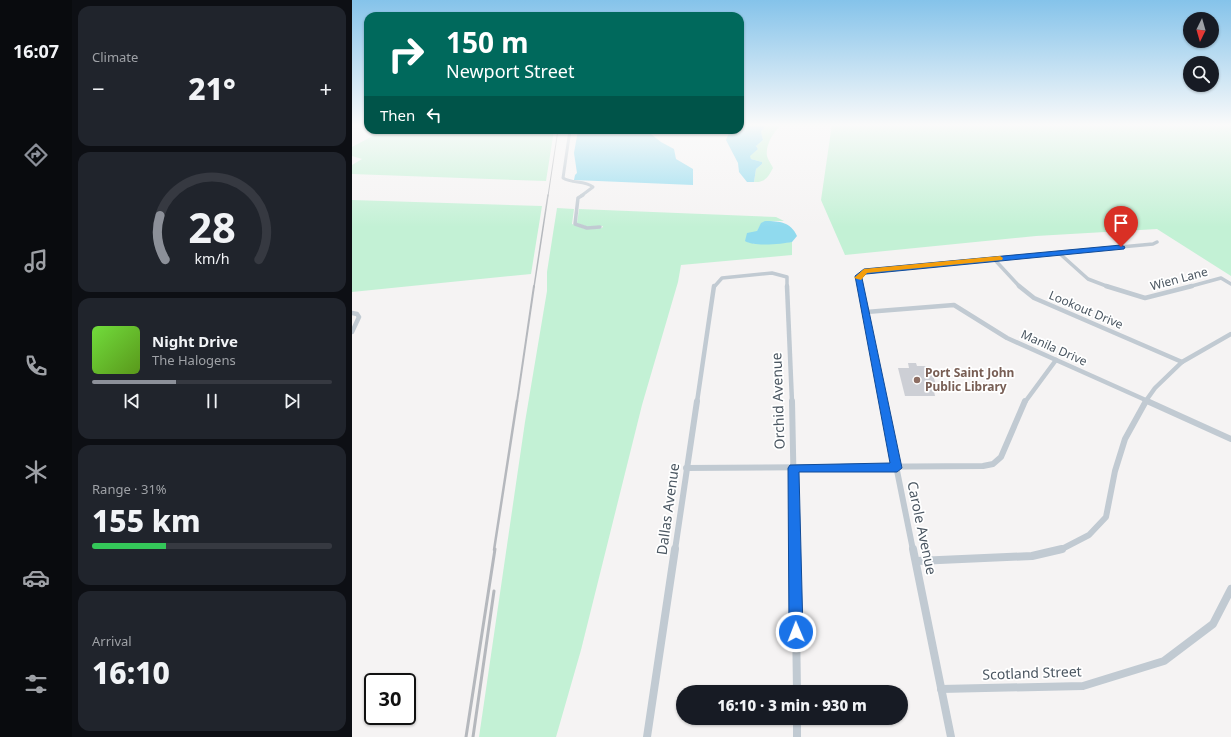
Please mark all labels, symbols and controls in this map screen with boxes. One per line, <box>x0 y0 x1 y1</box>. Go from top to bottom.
north arrow <box>1183 12 1219 48</box>
map controls <box>1183 12 1219 92</box>
text: 150 m <box>446 23 529 61</box>
icon: right <box>380 28 432 80</box>
text: 16:07 <box>13 39 59 63</box>
text: Climate <box>92 48 138 66</box>
button: search <box>1183 56 1219 92</box>
text: Newport Street <box>446 59 574 83</box>
text: 21° <box>188 68 236 109</box>
text: − <box>92 73 105 103</box>
text: + <box>319 73 332 103</box>
icon: left <box>423 104 445 126</box>
text: Then <box>380 105 415 125</box>
icon: directions <box>22 141 50 169</box>
text: 28 <box>188 199 236 255</box>
pin <box>1104 206 1138 247</box>
icon: arrive <box>1110 212 1132 234</box>
icon: music <box>22 247 50 275</box>
text: km/h <box>194 249 230 268</box>
street label: Wien Lane <box>1148 263 1210 294</box>
street label: Lookout Drive <box>1046 286 1126 333</box>
street label: Manila Drive <box>1018 325 1090 370</box>
text: Night Drive <box>152 331 238 351</box>
text: The Halogens <box>152 351 236 369</box>
icon: phone <box>22 352 50 380</box>
street label: Orchid Avenue <box>766 352 789 450</box>
place label: Port Saint John Public Library <box>925 364 1014 395</box>
marker: Port Saint John Public Library <box>912 375 922 385</box>
icon: previous <box>121 390 143 412</box>
icon: pause <box>201 390 223 412</box>
icon: next <box>281 390 303 412</box>
icon: climate <box>22 458 50 486</box>
street label: Dallas Avenue <box>652 462 683 556</box>
street label: Carole Avenue <box>903 479 942 576</box>
text: Range · 31% <box>92 480 167 498</box>
text: 155 km <box>92 500 201 541</box>
icon: car <box>22 564 50 592</box>
position arrow <box>775 611 817 653</box>
text: Arrival <box>92 632 132 650</box>
text: 16:10 <box>92 652 170 693</box>
street label: Scotland Street <box>982 661 1082 684</box>
icon: filters <box>22 670 50 698</box>
speed limit sign: 30 <box>364 673 416 725</box>
text: 16:10 · 3 min · 930 m <box>717 695 867 715</box>

